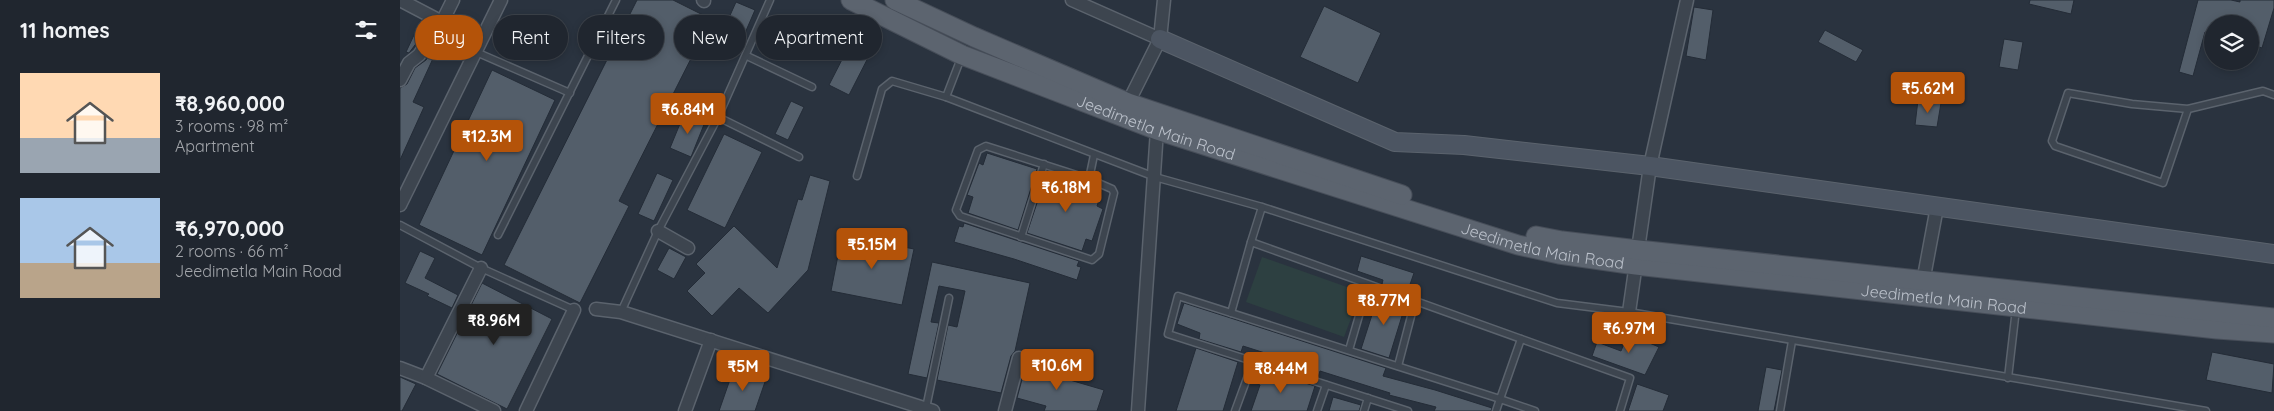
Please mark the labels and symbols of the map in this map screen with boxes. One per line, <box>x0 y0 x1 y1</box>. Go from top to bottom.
pin: ₹5.62M <box>1887 72 1969 114</box>
street label: Jeedimetla Main Road <box>1074 90 1238 164</box>
pin: ₹6.84M <box>647 92 729 135</box>
pin: ₹12.3M <box>446 120 528 162</box>
pin: ₹6.18M <box>1025 170 1107 213</box>
street label: Jeedimetla Main Road <box>1459 218 1626 273</box>
pin: ₹5.15M <box>831 228 913 270</box>
street label: Jeedimetla Main Road <box>1860 280 2028 318</box>
pin: ₹8.77M <box>1343 284 1425 326</box>
pin: ₹8.96M <box>453 304 535 346</box>
pin: ₹6.97M <box>1588 312 1670 354</box>
pin: ₹10.6M <box>1016 348 1098 391</box>
pin: ₹5M <box>719 350 767 392</box>
pin: ₹8.44M <box>1240 352 1322 394</box>

